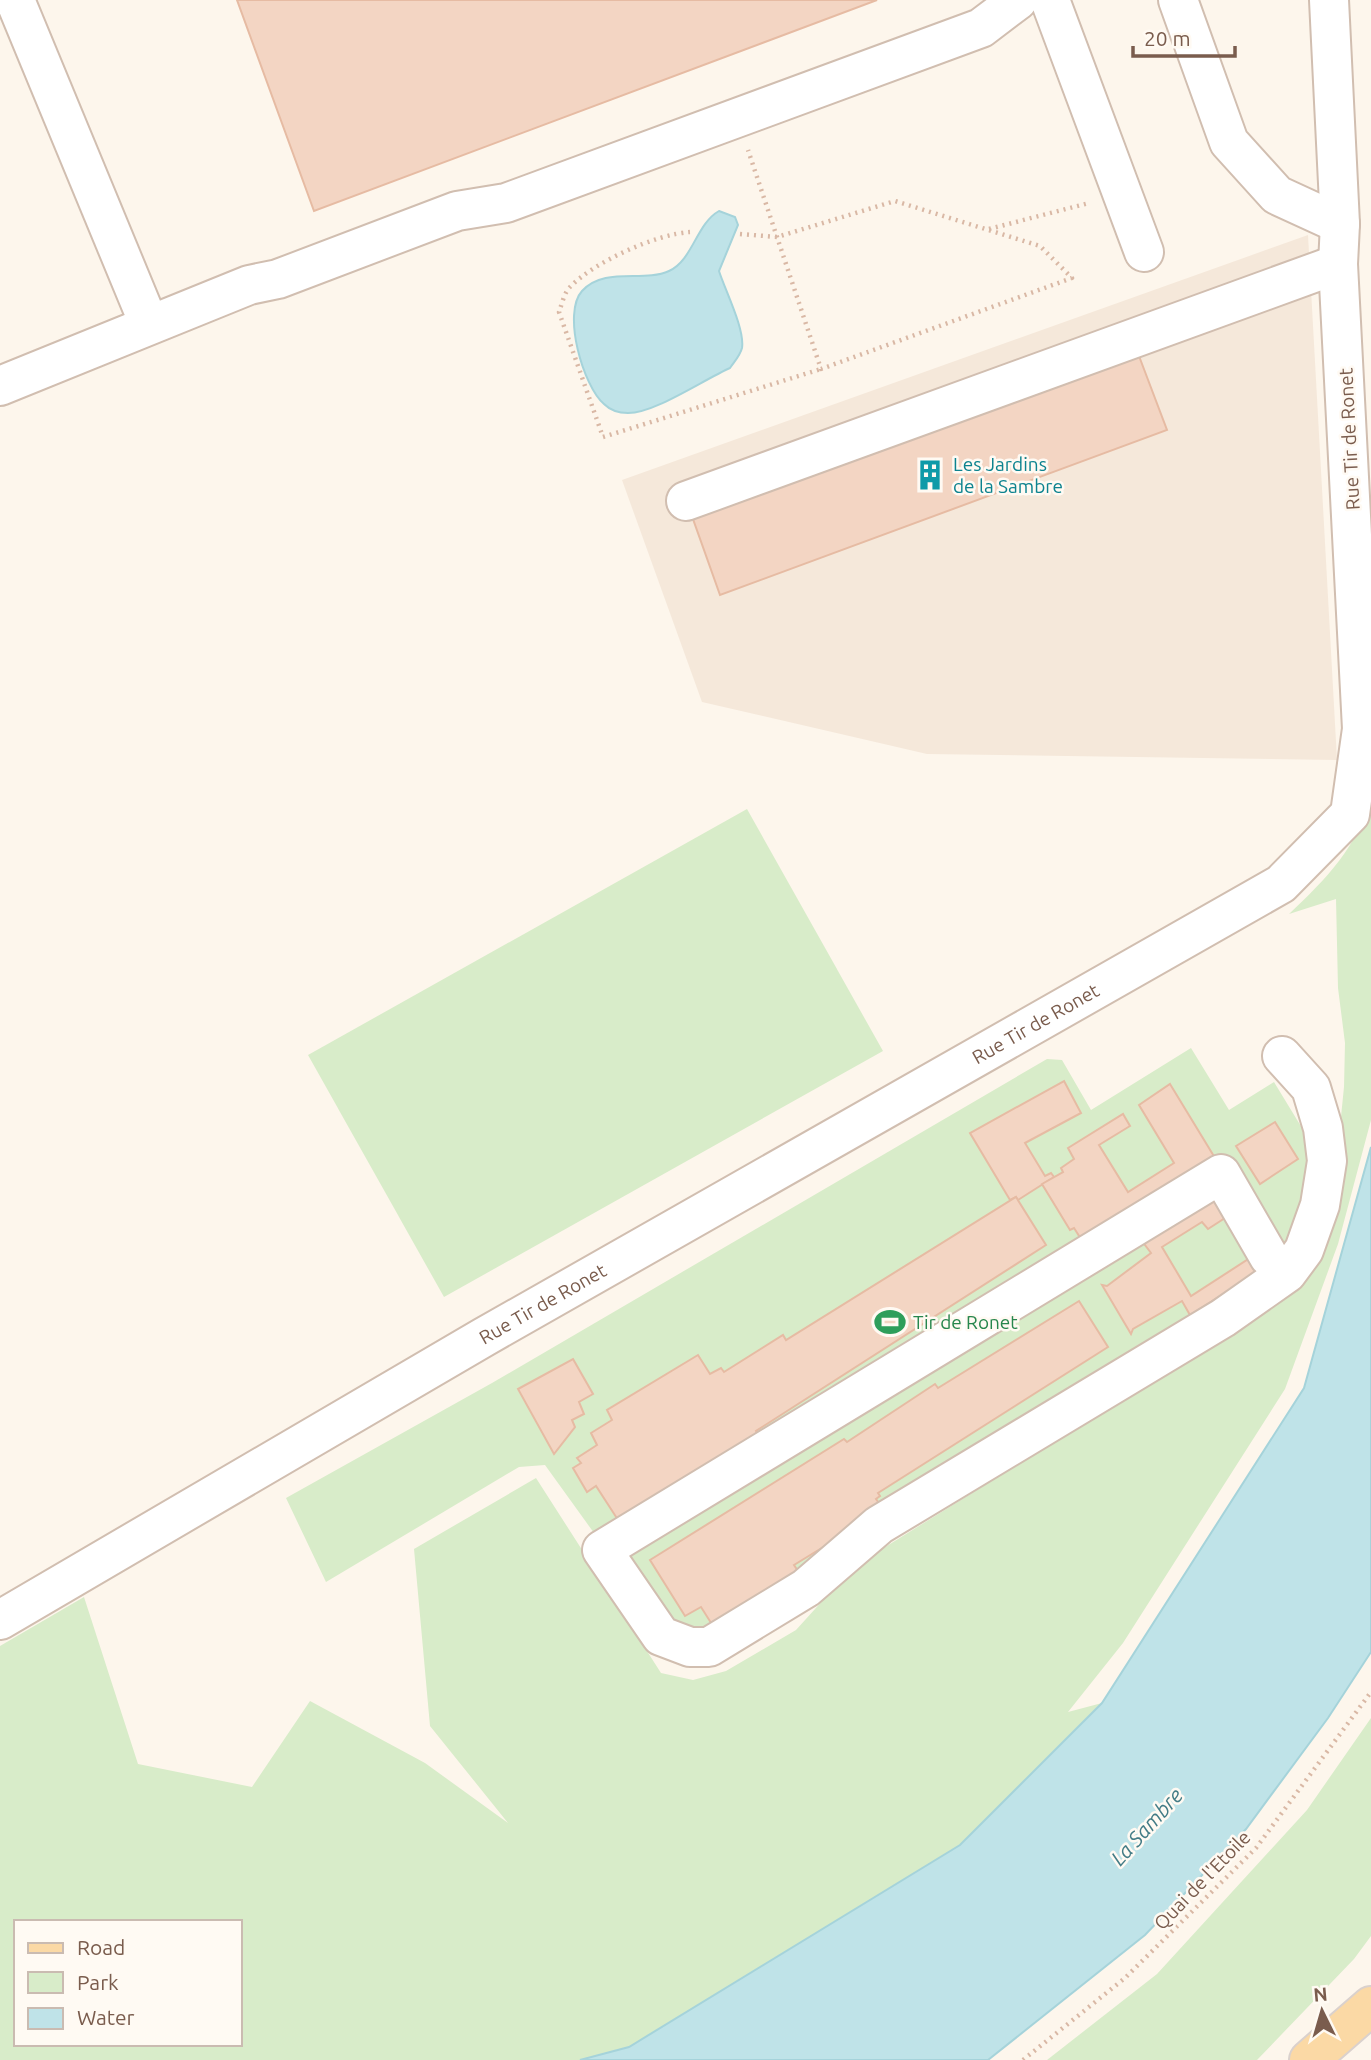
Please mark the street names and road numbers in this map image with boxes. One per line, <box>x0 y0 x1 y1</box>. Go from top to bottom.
street label: Rue Tir de Ronet <box>1334 367 1364 511</box>
street label: Rue Tir de Ronet <box>968 979 1103 1068</box>
street label: Rue Tir de Ronet <box>475 1259 610 1348</box>
street label: Quai de l'Etoile <box>1149 1826 1255 1934</box>

